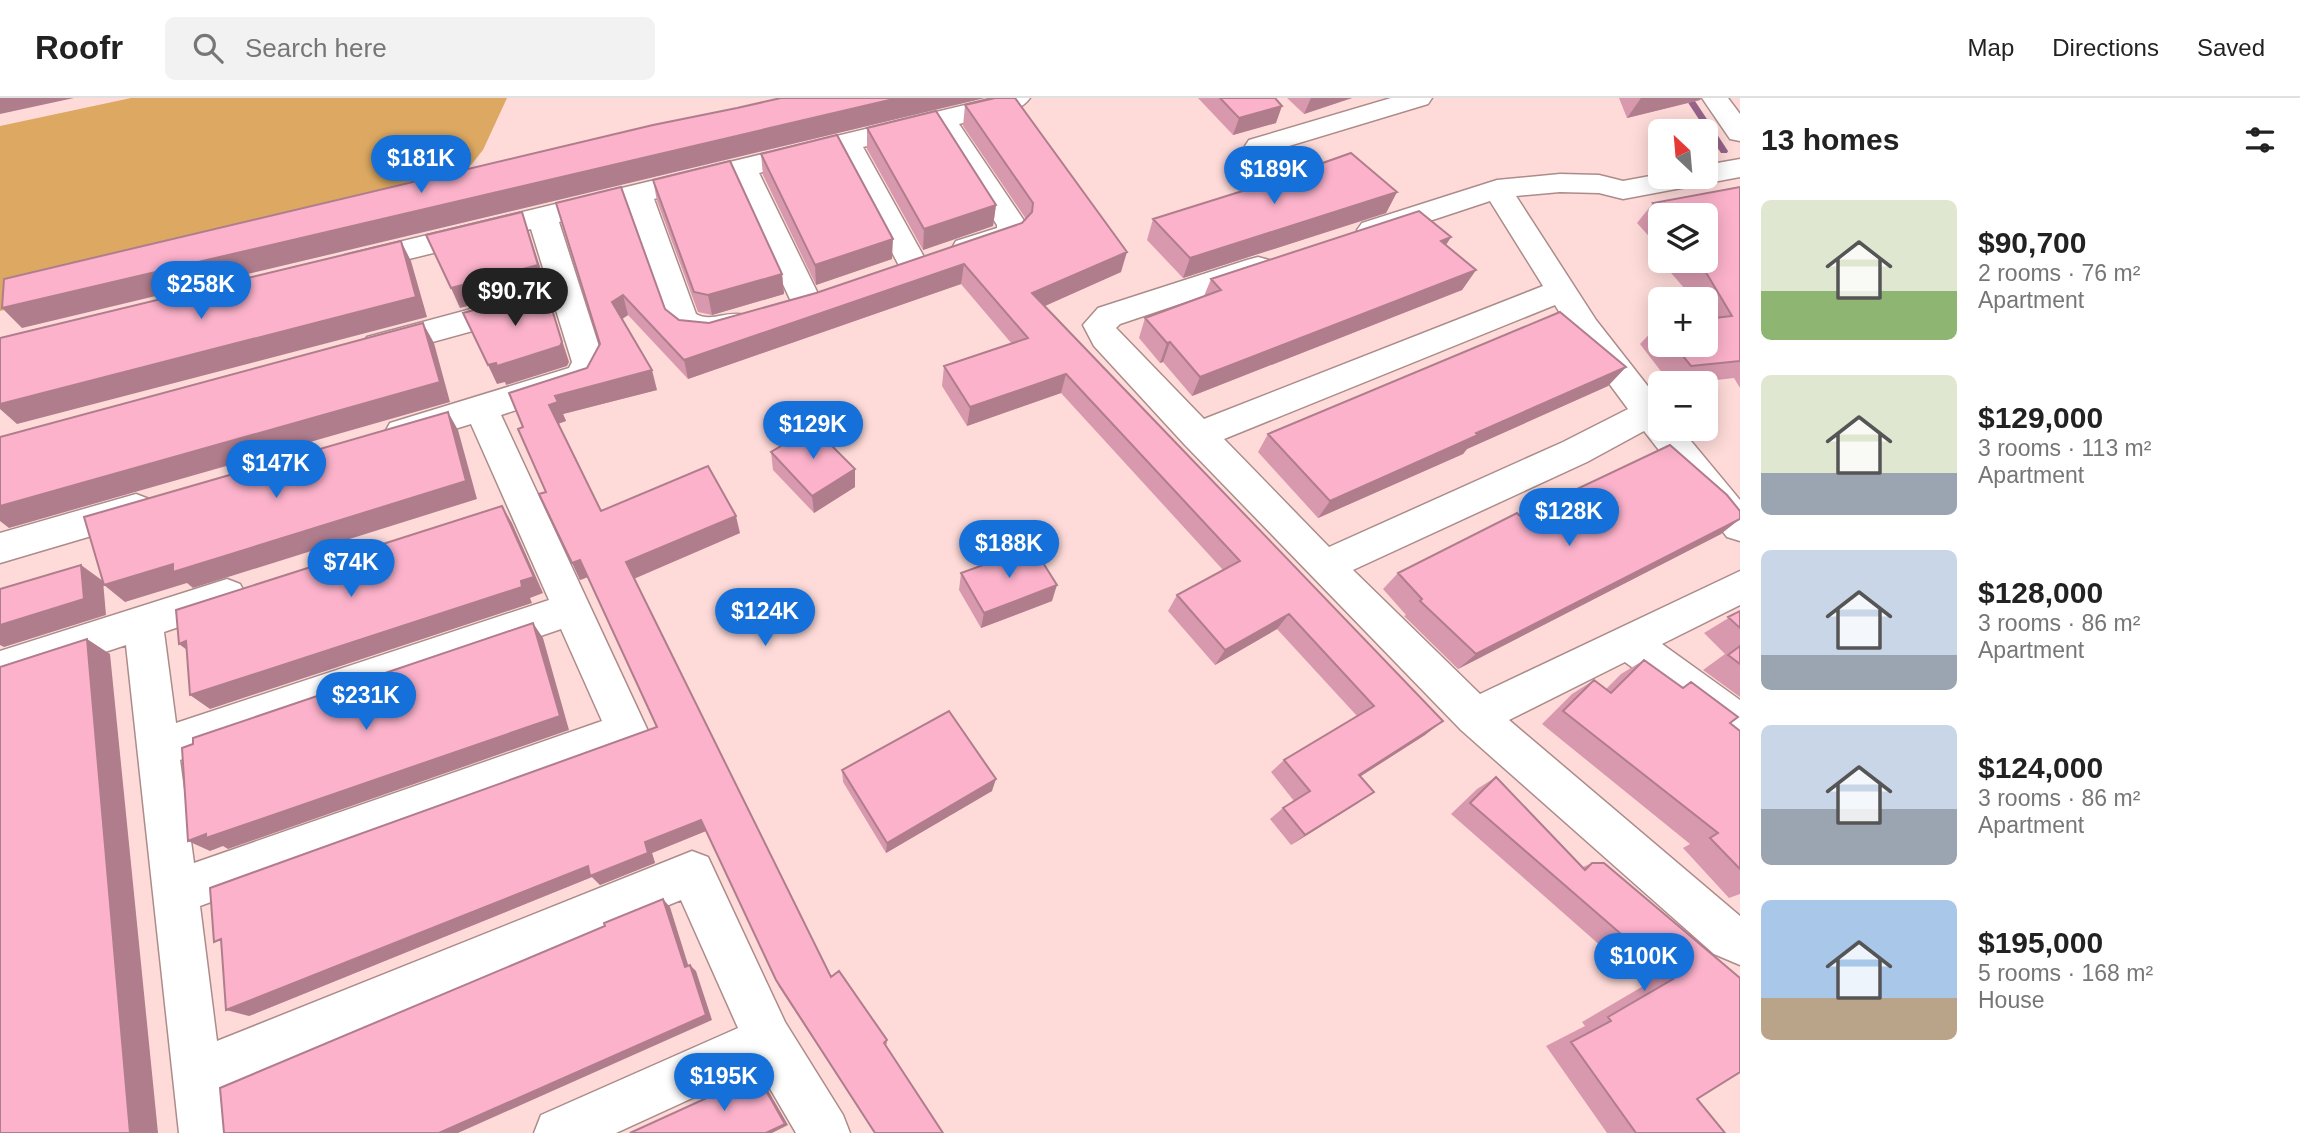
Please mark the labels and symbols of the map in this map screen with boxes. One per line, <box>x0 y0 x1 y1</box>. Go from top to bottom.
north arrow <box>1648 119 1718 189</box>
pin: $181K <box>372 136 470 195</box>
pin: $189K <box>1225 146 1323 206</box>
pin: $258K <box>152 262 250 321</box>
pin: $90.7K <box>458 268 572 328</box>
pin: $129K <box>764 402 862 461</box>
pin: $147K <box>227 440 325 500</box>
pin: $128K <box>1520 489 1618 548</box>
pin: $188K <box>960 520 1058 580</box>
pin: $74K <box>310 540 392 599</box>
pin: $124K <box>716 588 814 648</box>
pin: $231K <box>317 672 415 732</box>
pin: $100K <box>1595 934 1693 993</box>
pin: $195K <box>675 1054 773 1113</box>

